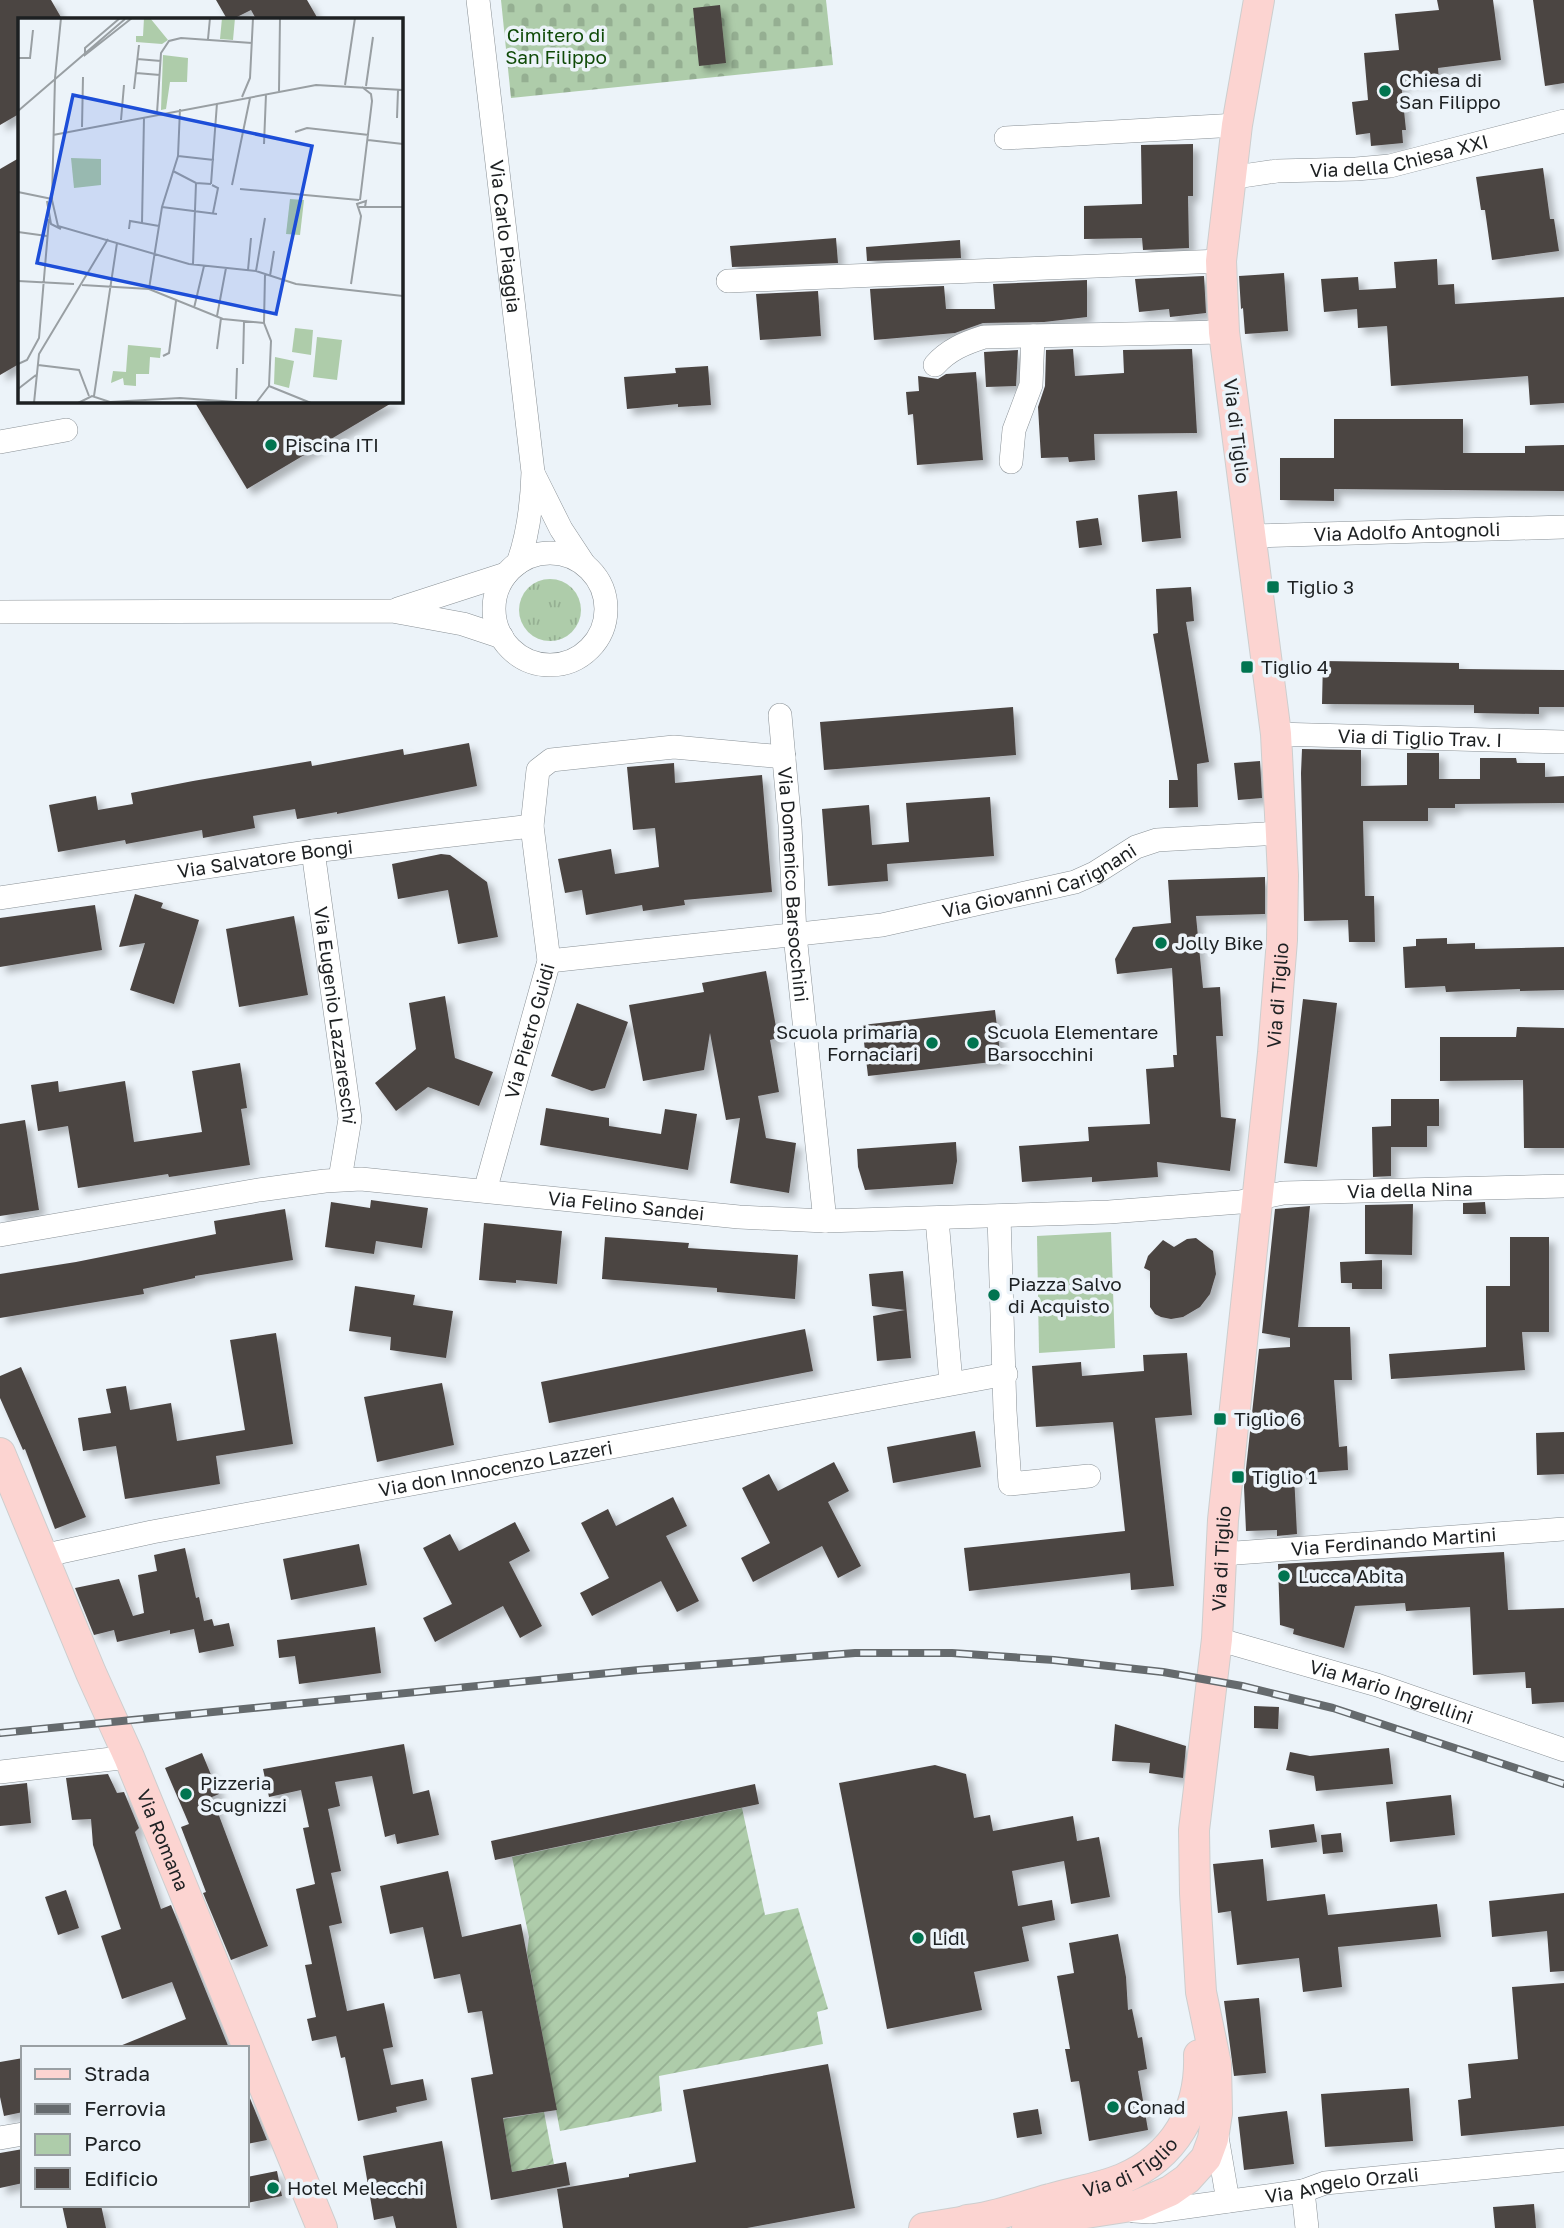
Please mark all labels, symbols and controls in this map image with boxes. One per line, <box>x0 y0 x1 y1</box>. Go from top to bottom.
inset map <box>18 18 402 402</box>
park label: Cimitero di San Filippo <box>505 23 607 68</box>
place label: Chiesa di San Filippo <box>1399 68 1501 113</box>
marker: Chiesa di San Filippo <box>1377 83 1393 99</box>
street label: Via della Chiesa XXI <box>1310 129 1491 181</box>
street label: Via Carlo Piaggia <box>486 159 526 314</box>
street label: Via di Tiglio <box>1220 377 1255 485</box>
place label: Piscina ITI <box>285 433 379 456</box>
marker: Piscina ITI <box>263 437 279 453</box>
street label: Via Adolfo Antognoli <box>1313 517 1501 545</box>
place label: Tiglio 3 <box>1287 575 1354 598</box>
marker: Tiglio 3 <box>1265 579 1281 595</box>
place label: Tiglio 4 <box>1261 655 1328 678</box>
marker: Tiglio 4 <box>1239 659 1255 675</box>
street label: Via di Tiglio Trav. I <box>1337 724 1502 751</box>
street label: Via Domenico Barsocchini <box>774 766 814 1003</box>
street label: Via Salvatore Bongi <box>176 835 354 882</box>
street label: Via Giovanni Carignani <box>940 838 1140 922</box>
street label: Via Eugenio Lazzareschi <box>310 905 362 1126</box>
place label: Jolly Bike <box>1175 931 1263 954</box>
marker: Jolly Bike <box>1153 935 1169 951</box>
street label: Via di Tiglio <box>1261 942 1293 1049</box>
street label: Via Pietro Guidi <box>499 961 559 1101</box>
place label: Scuola primaria Fornaciari <box>776 1020 918 1065</box>
place label: Scuola Elementare Barsocchini <box>987 1020 1158 1065</box>
marker: Scuola primaria Fornaciari <box>924 1035 940 1051</box>
marker: Scuola Elementare Barsocchini <box>965 1035 981 1051</box>
street label: Via della Nina <box>1347 1176 1473 1202</box>
street label: Via Felino Sandei <box>547 1186 705 1224</box>
place label: Piazza Salvo di Acquisto <box>1008 1272 1122 1317</box>
marker: Piazza Salvo di Acquisto <box>986 1287 1002 1303</box>
place label: Tiglio 6 <box>1234 1407 1301 1430</box>
marker: Tiglio 6 <box>1212 1411 1228 1427</box>
street label: Via don Innocenzo Lazzeri <box>377 1435 614 1501</box>
place label: Tiglio 1 <box>1252 1465 1317 1488</box>
marker: Tiglio 1 <box>1230 1469 1246 1485</box>
street label: Via di Tiglio <box>1206 1504 1235 1612</box>
street label: Via Ferdinando Martini <box>1290 1522 1497 1560</box>
place label: Lucca Abita <box>1298 1564 1404 1587</box>
marker: Lucca Abita <box>1276 1568 1292 1584</box>
street label: Via Mario Ingrellini <box>1307 1654 1476 1729</box>
place label: Pizzeria Scugnizzi <box>200 1771 287 1816</box>
street label: Via Romana <box>132 1786 195 1894</box>
marker: Pizzeria Scugnizzi <box>178 1786 194 1802</box>
place label: Lidl <box>932 1926 966 1949</box>
marker: Lidl <box>910 1930 926 1946</box>
legend <box>21 2046 248 2207</box>
text: Strada <box>84 2060 150 2086</box>
text: Ferrovia <box>84 2095 166 2121</box>
place label: Conad <box>1127 2095 1185 2118</box>
marker: Conad <box>1105 2099 1121 2115</box>
text: Parco <box>84 2130 141 2156</box>
street label: Via di Tiglio <box>1080 2132 1182 2201</box>
street label: Via Angelo Orzali <box>1263 2162 1420 2207</box>
text: Edificio <box>84 2165 158 2191</box>
place label: Hotel Melecchi <box>287 2176 424 2199</box>
marker: Hotel Melecchi <box>265 2180 281 2196</box>

